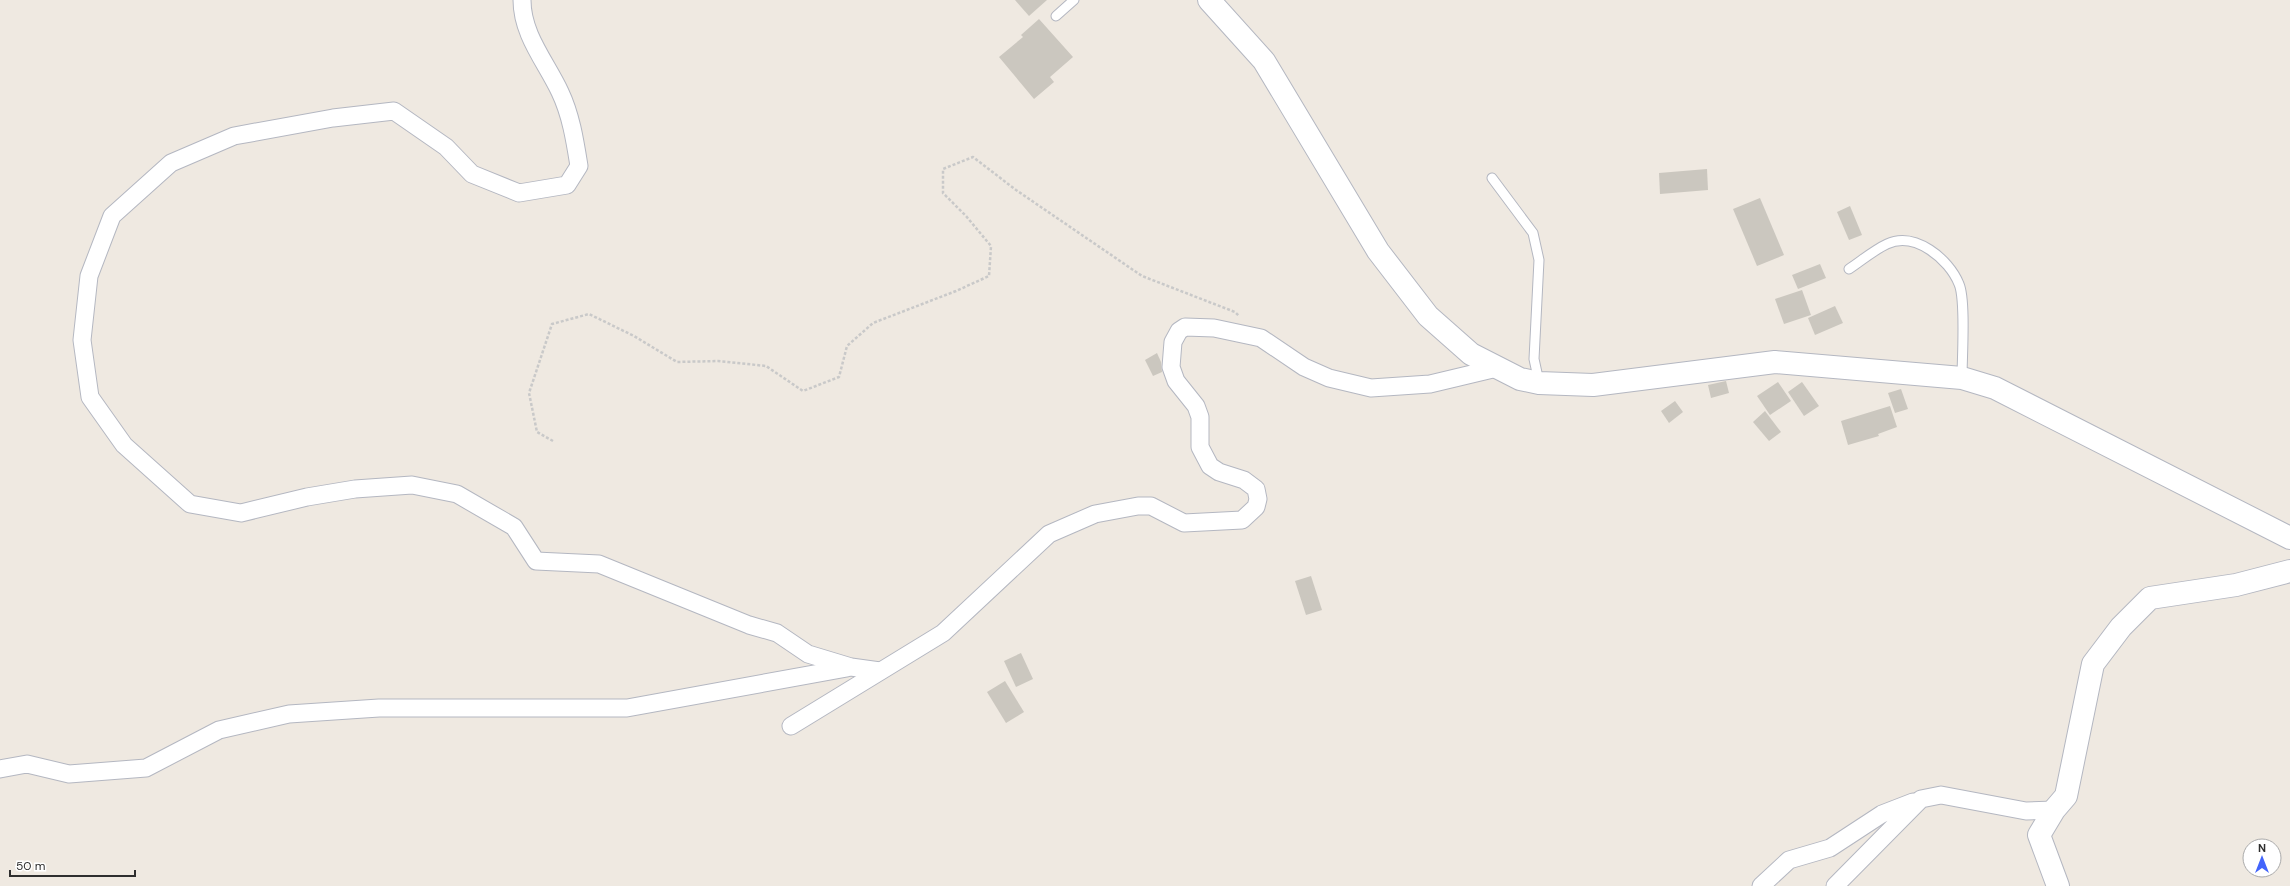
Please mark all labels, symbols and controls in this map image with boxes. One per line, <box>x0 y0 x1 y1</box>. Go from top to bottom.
north arrow <box>2242 838 2282 878</box>
text: N <box>2258 841 2266 855</box>
scale bar <box>10 852 135 878</box>
text: 50 m <box>16 858 45 874</box>

